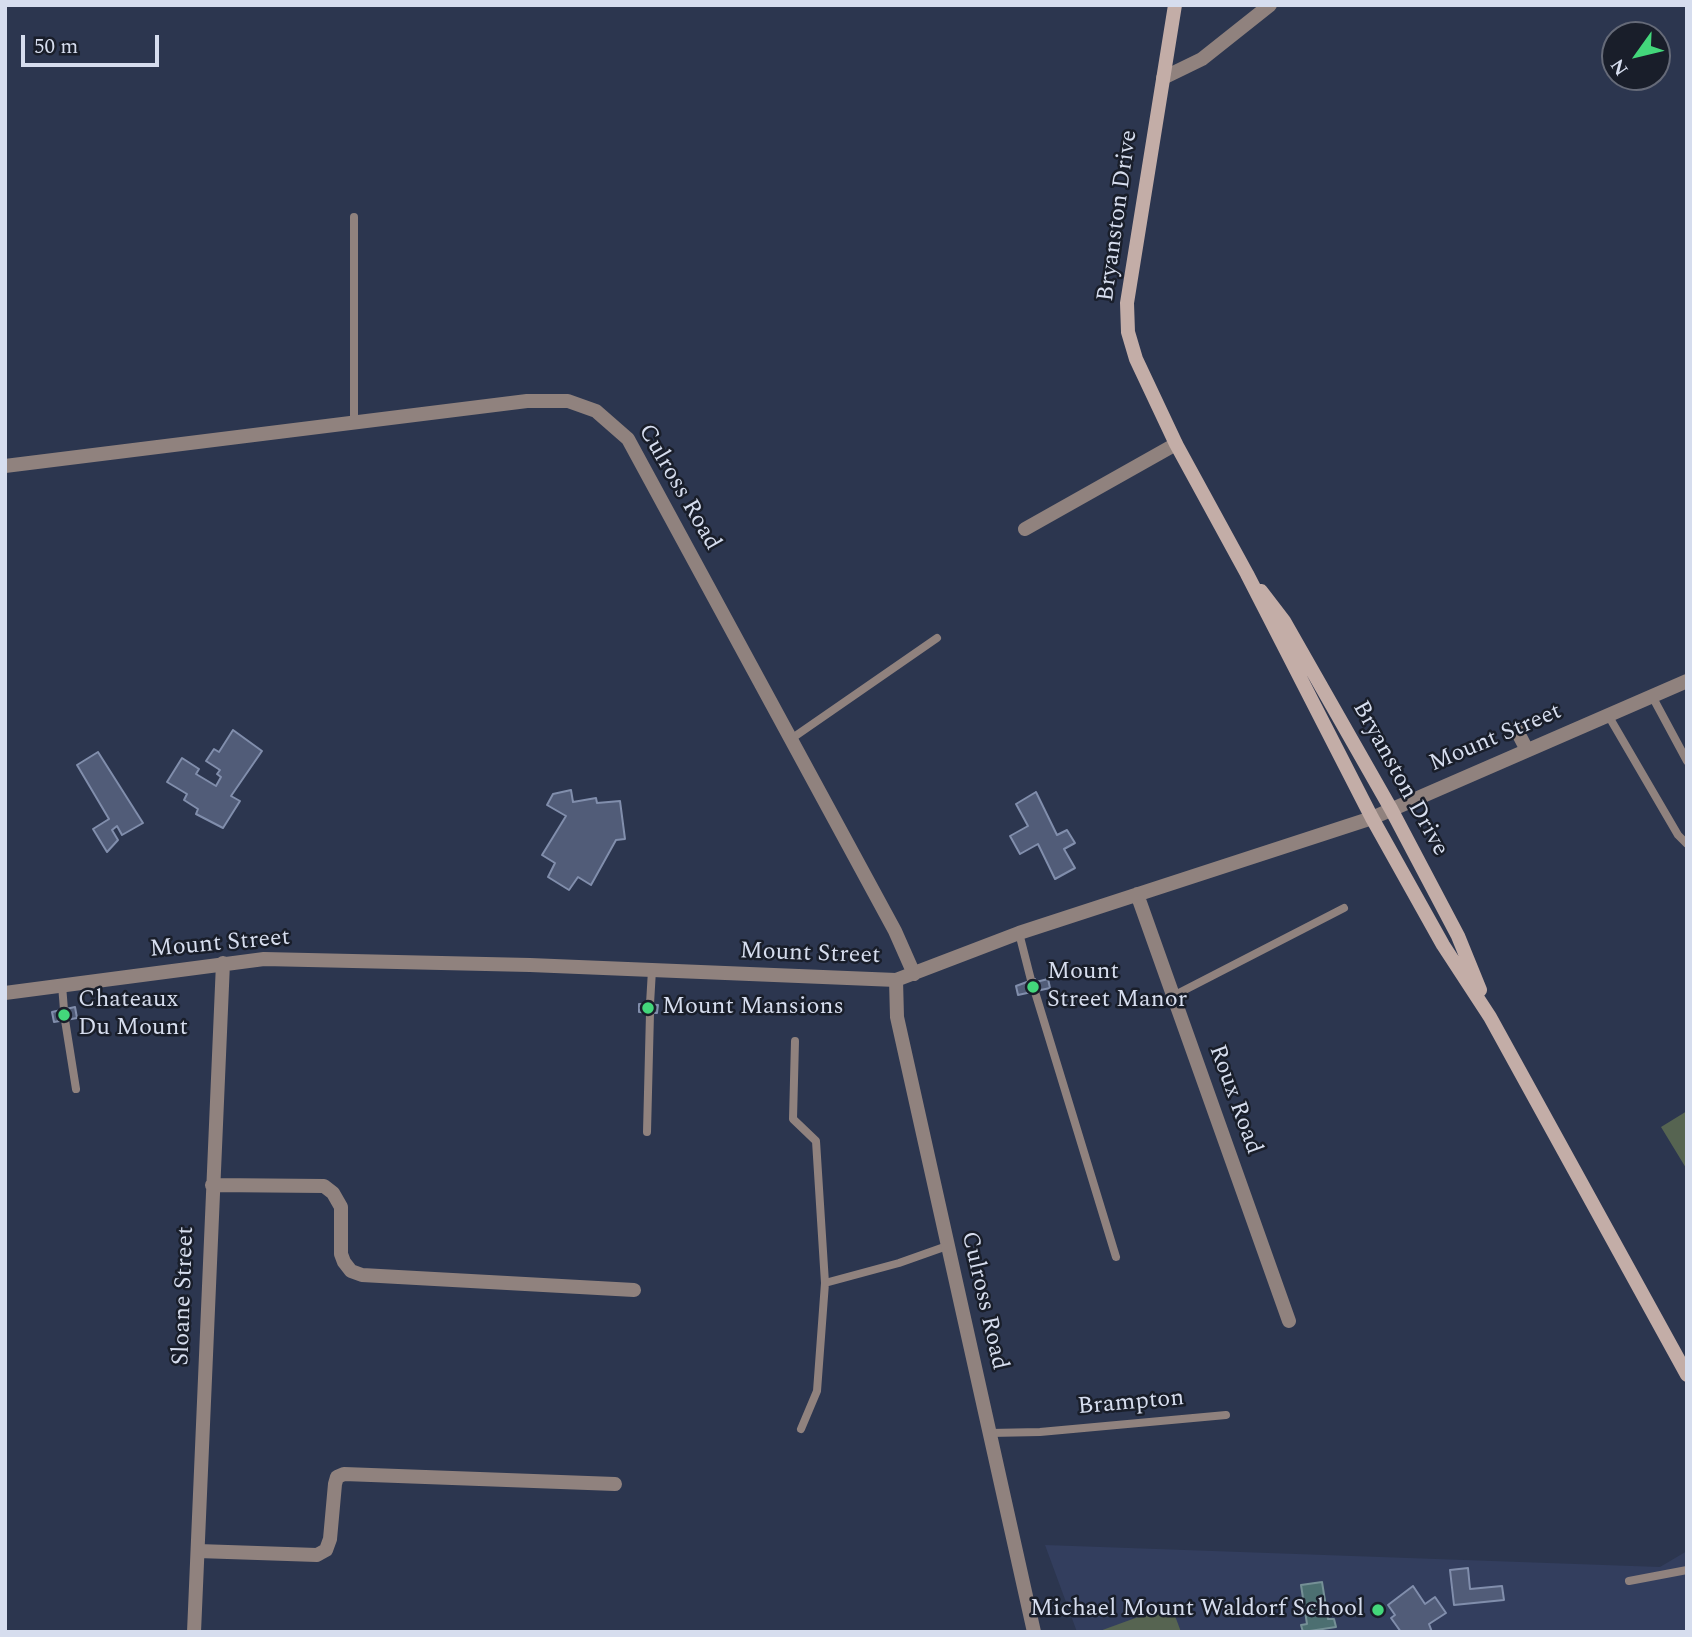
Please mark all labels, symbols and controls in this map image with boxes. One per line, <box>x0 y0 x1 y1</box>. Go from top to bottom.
scale bar <box>24 21 163 65</box>
north arrow <box>1601 21 1671 91</box>
text: 50 m <box>34 31 78 63</box>
text: N <box>1603 52 1636 81</box>
street label: Bryanston Drive <box>1093 128 1145 304</box>
street label: Culross Road <box>630 420 726 556</box>
street label: Bryanston Drive <box>1345 696 1453 862</box>
street label: Mount Street <box>1426 698 1566 780</box>
street label: Mount Street <box>149 925 291 965</box>
street label: Mount Street <box>739 938 881 972</box>
place label: Mount Street Manor <box>1047 959 1187 1015</box>
marker: Mount Street Manor <box>1025 979 1041 995</box>
place label: Chateaux Du Mount <box>78 987 188 1043</box>
place label: Mount Mansions <box>662 994 844 1022</box>
marker: Mount Mansions <box>640 1000 656 1016</box>
marker: Chateaux Du Mount <box>56 1007 72 1023</box>
street label: Roux Road <box>1201 1041 1267 1159</box>
street label: Sloane Street <box>168 1226 202 1366</box>
street label: Culross Road <box>953 1229 1013 1373</box>
street label: Brampton <box>1076 1385 1186 1423</box>
place label: Michael Mount Waldorf School <box>1030 1596 1364 1624</box>
marker: Michael Mount Waldorf School <box>1370 1602 1386 1618</box>

